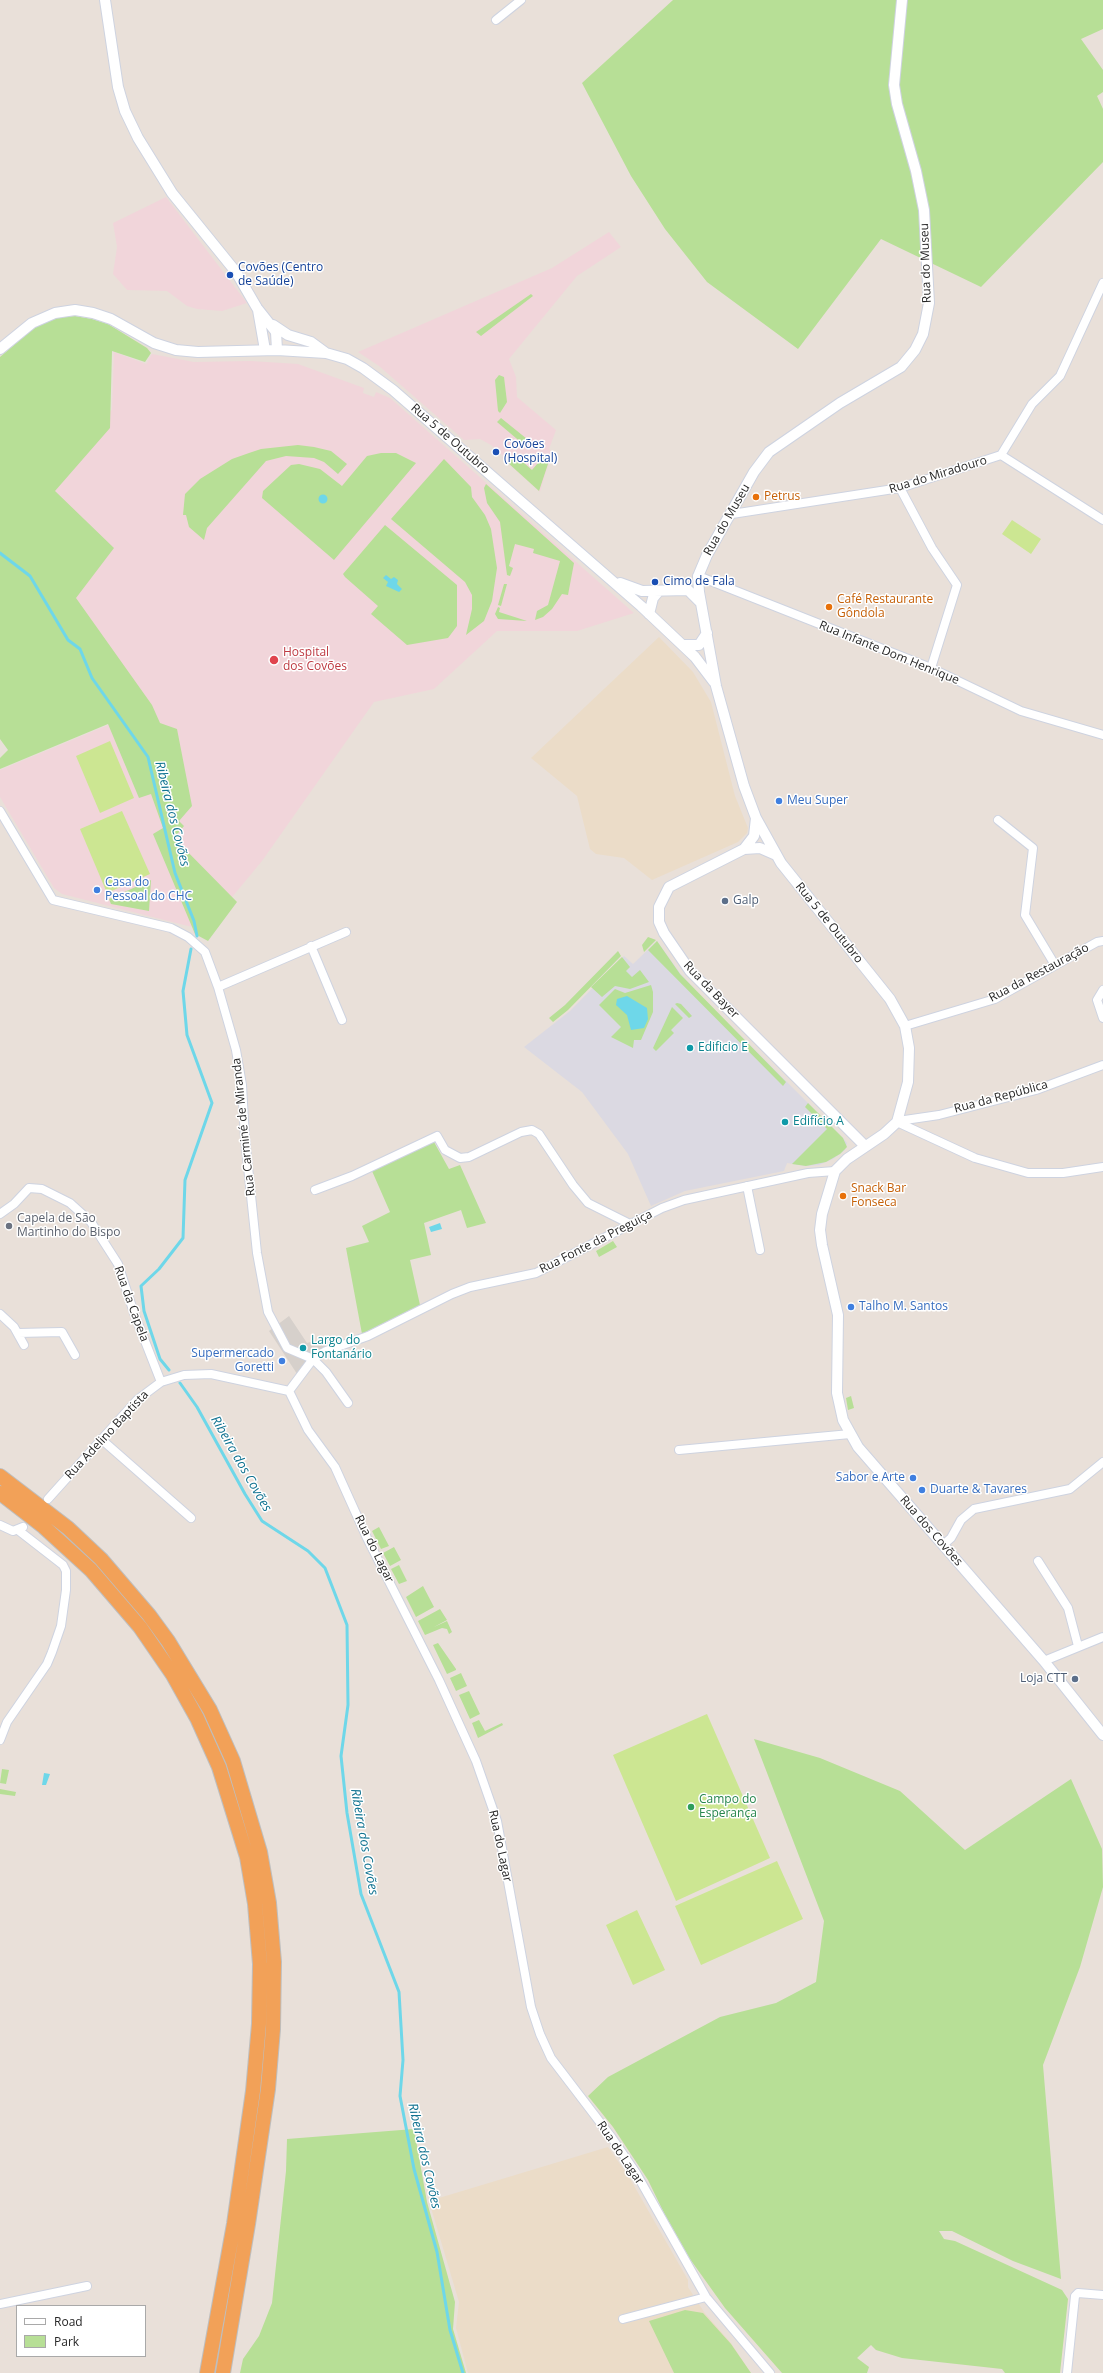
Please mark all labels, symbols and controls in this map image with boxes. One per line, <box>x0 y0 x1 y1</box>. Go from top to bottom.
street label: Rua do Museu <box>917 223 935 303</box>
place label: Covões (Centro de Saúde) <box>238 261 323 289</box>
marker: Covões (Centro de Saúde) <box>225 270 235 280</box>
street label: Rua 5 de Outubro <box>408 401 492 477</box>
place label: Covões (Hospital) <box>504 438 557 466</box>
marker: Covões (Hospital) <box>491 447 501 457</box>
street label: Rua do Miradouro <box>887 453 989 497</box>
street label: Rua do Museu <box>701 482 753 558</box>
place label: Petrus <box>764 490 800 504</box>
marker: Petrus <box>751 492 761 502</box>
place label: Cimo de Fala <box>663 575 735 589</box>
marker: Cimo de Fala <box>650 577 660 587</box>
place label: Café Restaurante Gôndola <box>837 593 933 621</box>
marker: Café Restaurante Gôndola <box>824 602 834 612</box>
street label: Rua Infante Dom Henrique <box>817 618 961 688</box>
place label: Hospital dos Covões <box>283 646 347 674</box>
marker: Hospital dos Covões <box>268 654 280 666</box>
water label: Ribeira dos Covões <box>151 760 193 868</box>
place label: Meu Super <box>787 794 848 808</box>
marker: Meu Super <box>774 796 784 806</box>
place label: Casa do Pessoal do CHC <box>105 876 192 904</box>
street label: Rua 5 de Outubro <box>792 880 866 966</box>
marker: Casa do Pessoal do CHC <box>92 885 102 895</box>
place label: Galp <box>733 894 759 908</box>
marker: Galp <box>720 896 730 906</box>
street label: Rua da Restauração <box>987 941 1091 1005</box>
street label: Rua da Bayer <box>680 958 742 1022</box>
place label: Edificio E <box>698 1041 748 1055</box>
marker: Edificio E <box>685 1043 695 1053</box>
street label: Rua Carminé de Miranda <box>230 1057 258 1197</box>
street label: Rua da República <box>953 1078 1049 1116</box>
place label: Edifício A <box>793 1115 844 1129</box>
marker: Edifício A <box>780 1117 790 1127</box>
place label: Snack Bar Fonseca <box>851 1182 906 1210</box>
marker: Snack Bar Fonseca <box>838 1191 848 1201</box>
street label: Rua Fonte da Preguiça <box>537 1207 655 1277</box>
place label: Capela de São Martinho do Bispo <box>17 1212 120 1240</box>
marker: Capela de São Martinho do Bispo <box>4 1221 14 1231</box>
street label: Rua da Capela <box>111 1264 151 1344</box>
place label: Talho M. Santos <box>859 1300 948 1314</box>
marker: Talho M. Santos <box>846 1302 856 1312</box>
place label: Largo do Fontanário <box>311 1334 372 1362</box>
marker: Largo do Fontanário <box>298 1343 308 1353</box>
place label: Supermercado Goretti <box>191 1347 274 1375</box>
marker: Supermercado Goretti <box>277 1356 287 1366</box>
street label: Rua Adelino Baptista <box>62 1388 152 1482</box>
water label: Ribeira dos Covões <box>207 1413 275 1515</box>
place label: Sabor e Arte <box>836 1471 905 1485</box>
marker: Sabor e Arte <box>908 1473 918 1483</box>
place label: Duarte & Tavares <box>930 1483 1027 1497</box>
marker: Duarte & Tavares <box>917 1485 927 1495</box>
street label: Rua dos Covões <box>897 1493 965 1569</box>
street label: Rua do Lagar <box>351 1513 397 1585</box>
place label: Loja CTT <box>1020 1672 1067 1686</box>
marker: Loja CTT <box>1070 1674 1080 1684</box>
water label: Ribeira dos Covões <box>347 1787 381 1897</box>
place label: Campo do Esperança <box>699 1793 757 1821</box>
marker: Campo do Esperança <box>686 1802 696 1812</box>
street label: Rua do Lagar <box>485 1809 515 1883</box>
water label: Ribeira dos Covões <box>404 2102 444 2210</box>
street label: Rua do Lagar <box>594 2119 646 2187</box>
legend <box>16 2305 146 2357</box>
text: Road <box>54 2313 83 2330</box>
text: Park <box>54 2333 79 2350</box>

